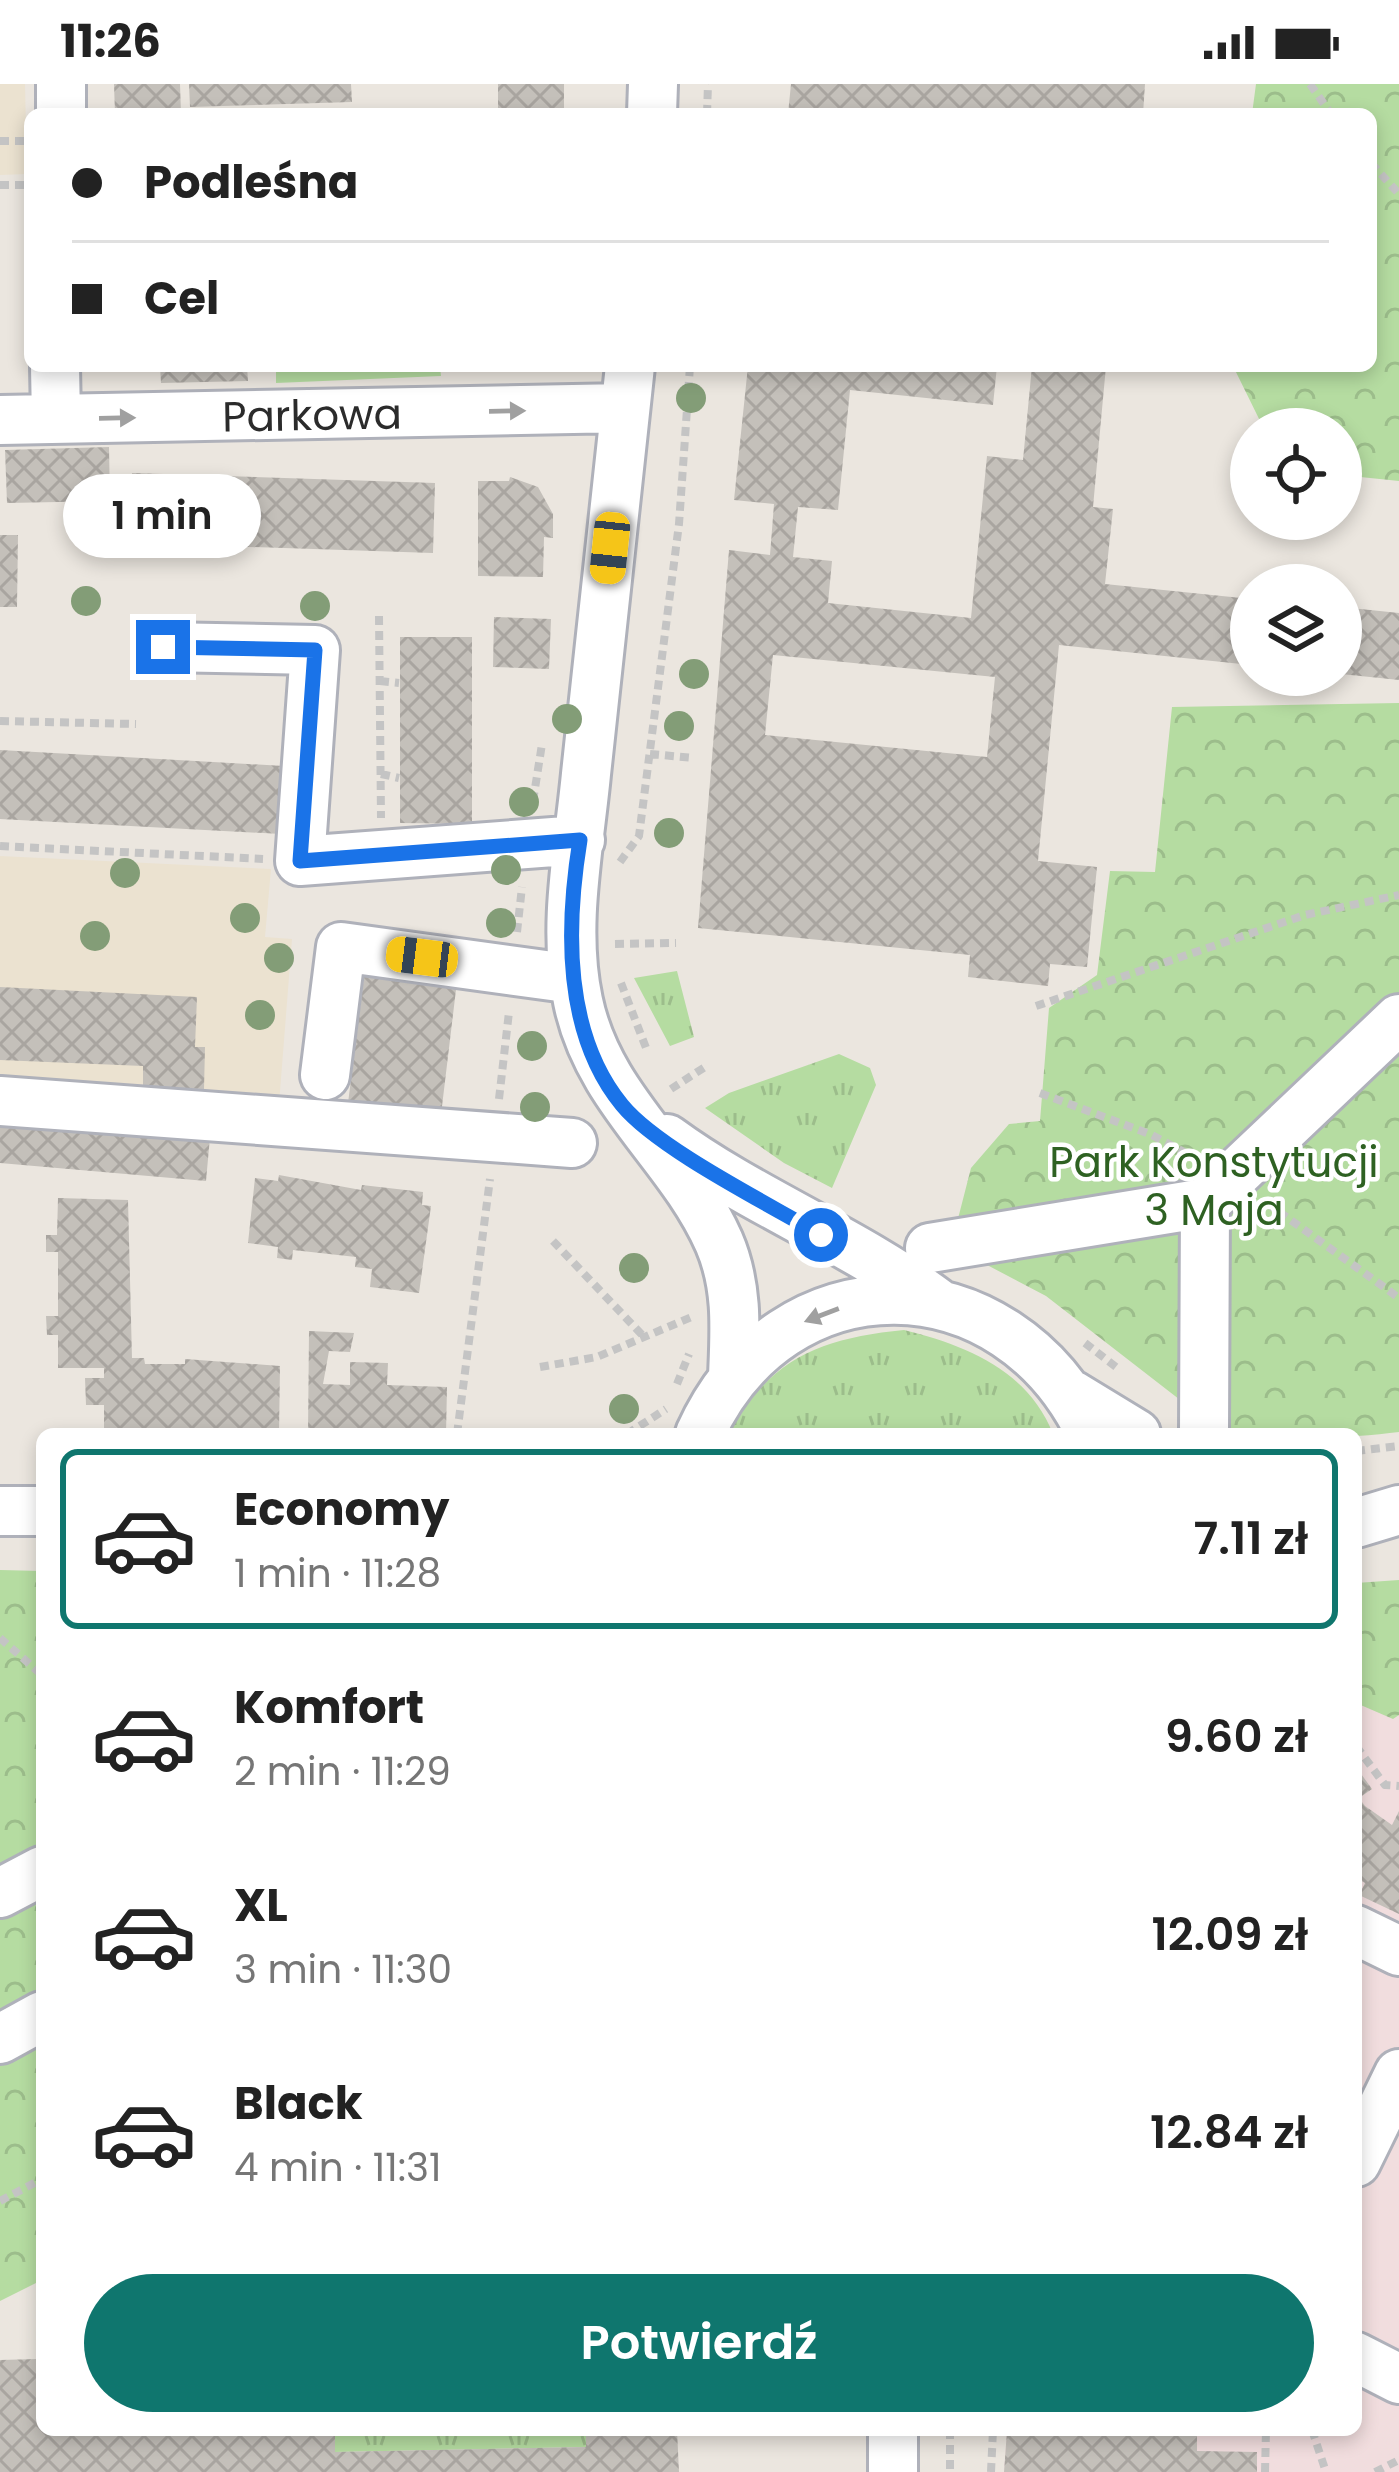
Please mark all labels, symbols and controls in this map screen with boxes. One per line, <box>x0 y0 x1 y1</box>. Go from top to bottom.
text: 11:26 <box>60 10 161 73</box>
text: Podleśna <box>144 151 358 214</box>
text: Cel <box>144 267 219 330</box>
street label: Parkowa <box>222 384 402 447</box>
one-way arrow <box>489 402 527 421</box>
one-way arrow <box>99 408 137 427</box>
map controls <box>1230 408 1362 696</box>
button: locate <box>1230 408 1362 540</box>
callout: 1 min <box>64 473 262 557</box>
text: 1 min <box>112 488 212 543</box>
car <box>588 510 632 586</box>
button: layers <box>1230 564 1362 696</box>
route end <box>136 620 190 674</box>
car <box>384 935 460 979</box>
park label: Park Konstytucji 3 Maja <box>1049 1133 1379 1240</box>
route start <box>794 1208 848 1262</box>
one-way arrow <box>803 1306 839 1325</box>
text: Economy <box>234 1478 449 1541</box>
icon: car <box>90 1485 198 1593</box>
text: 7.11 zł <box>1194 1507 1308 1570</box>
text: 1 min · 11:28 <box>234 1546 441 1601</box>
text: Komfort <box>234 1676 424 1739</box>
icon: car <box>90 1683 198 1791</box>
text: 9.60 zł <box>1165 1705 1308 1768</box>
text: 2 min · 11:29 <box>234 1744 451 1799</box>
text: XL <box>234 1874 288 1937</box>
icon: car <box>90 1881 198 1989</box>
text: 12.09 zł <box>1151 1903 1308 1966</box>
text: 3 min · 11:30 <box>234 1942 452 1997</box>
text: Black <box>234 2072 363 2135</box>
icon: car <box>90 2079 198 2187</box>
text: 12.84 zł <box>1150 2101 1308 2164</box>
text: 4 min · 11:31 <box>234 2140 441 2195</box>
button: Potwierdź <box>84 2274 1314 2412</box>

